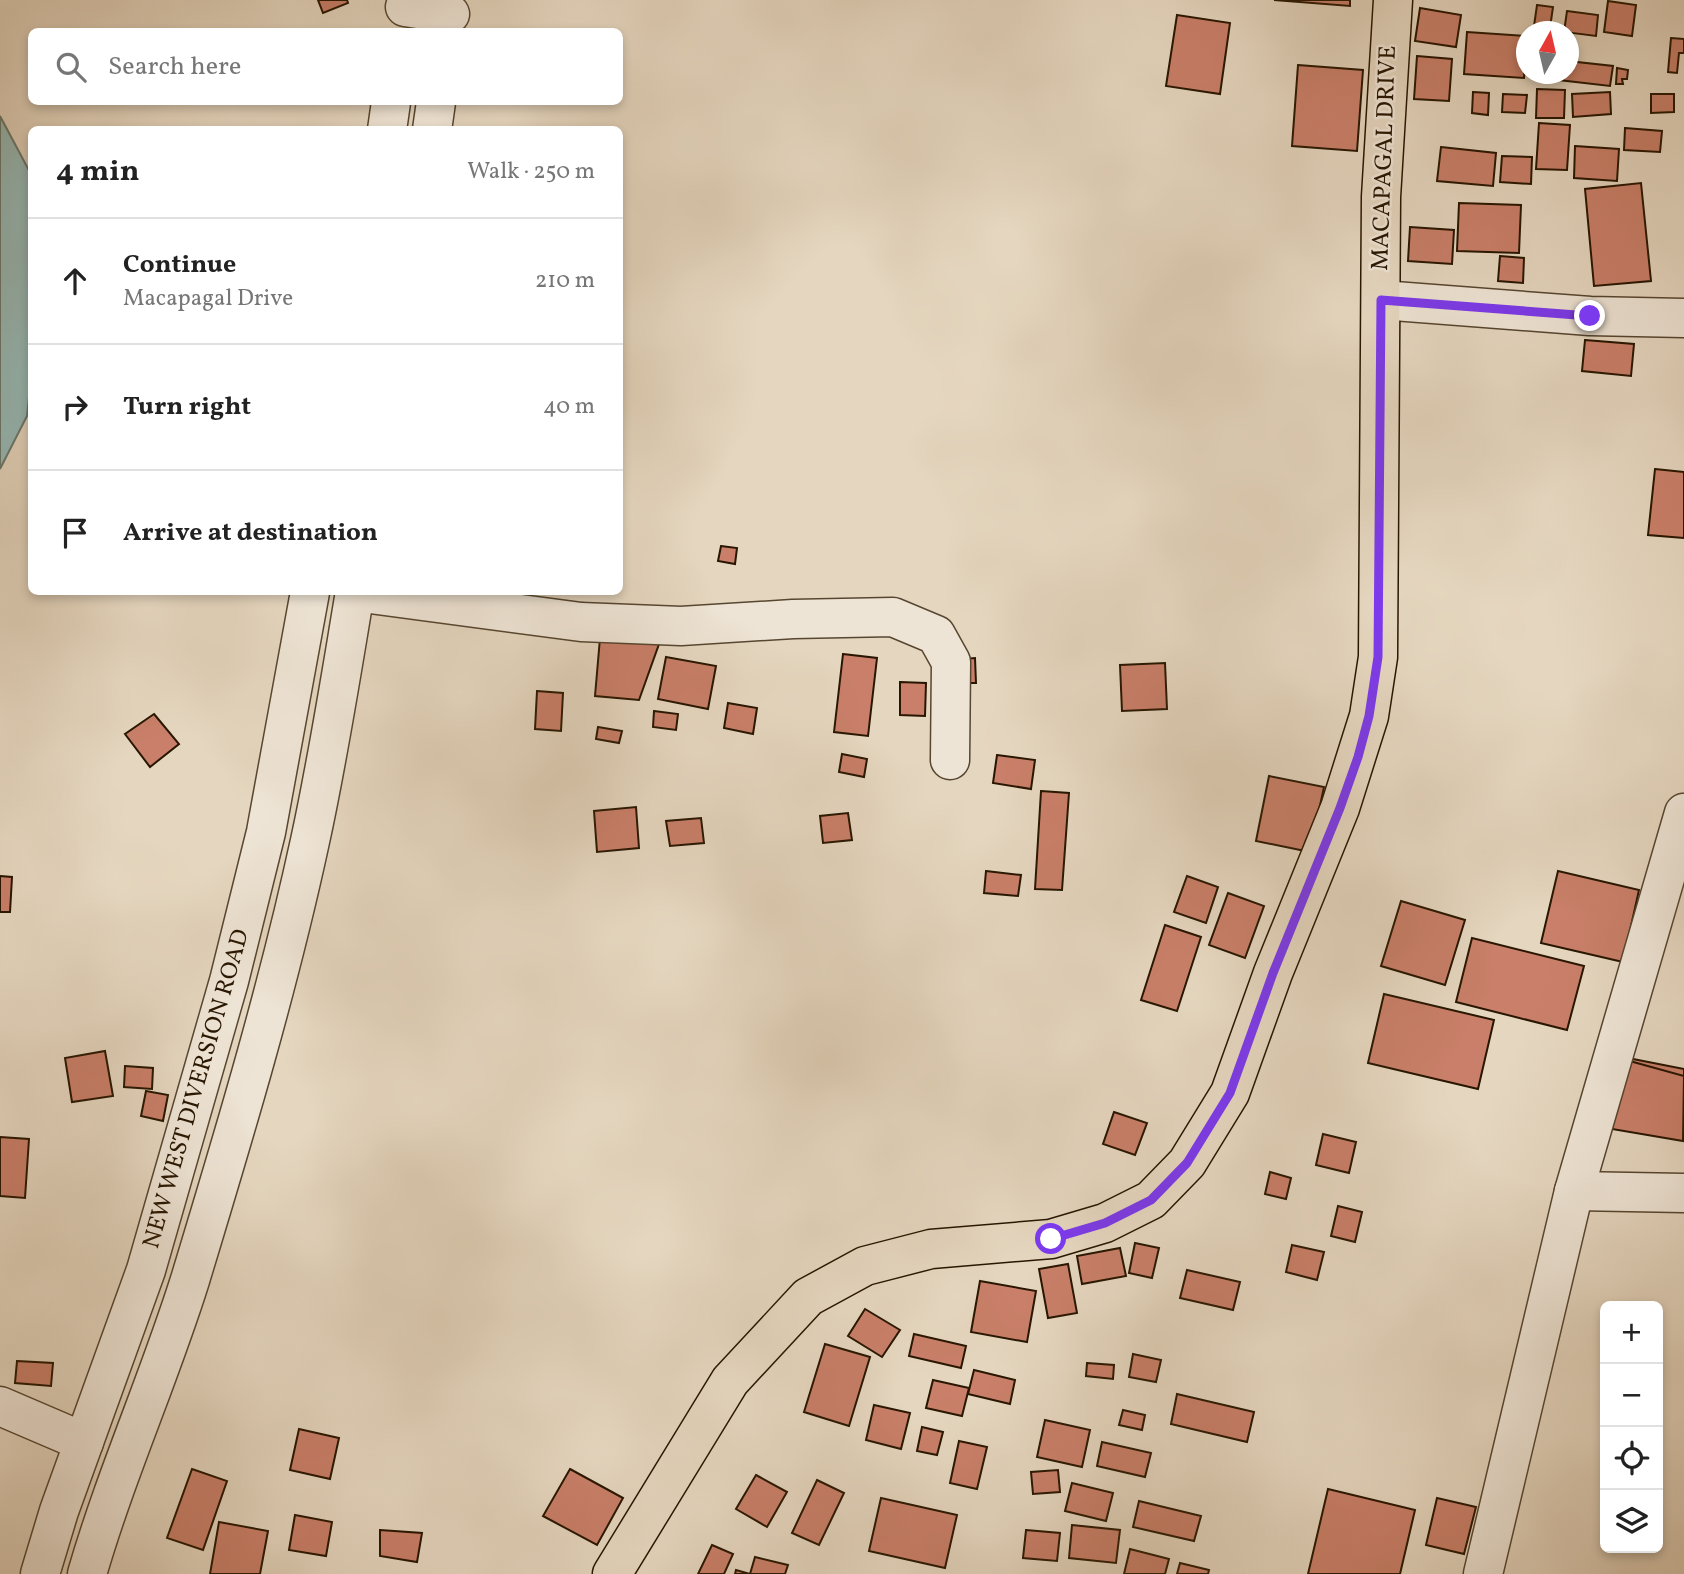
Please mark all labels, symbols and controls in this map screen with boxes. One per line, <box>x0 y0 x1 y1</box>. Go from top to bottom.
north arrow <box>1516 21 1579 84</box>
search box <box>28 28 623 105</box>
street label: MACAPAGAL DRIVE <box>1364 45 1406 271</box>
icon: search <box>52 48 90 86</box>
text: Search here <box>108 49 241 85</box>
text: 4 min <box>56 151 140 193</box>
text: Walk · 250 m <box>467 156 595 188</box>
text: Continue <box>123 247 236 283</box>
icon: ahead <box>56 262 94 300</box>
text: 210 m <box>535 265 595 297</box>
text: Macapagal Drive <box>123 283 293 315</box>
route end <box>1574 300 1605 331</box>
icon: right <box>56 388 94 426</box>
text: Turn right <box>123 389 251 425</box>
text: 40 m <box>543 391 595 423</box>
icon: arrive <box>56 514 94 552</box>
text: Arrive at destination <box>123 515 378 551</box>
street label: NEW WEST DIVERSION ROAD <box>135 925 259 1253</box>
route start <box>1035 1223 1066 1254</box>
map controls <box>1600 1301 1663 1553</box>
button: + <box>1600 1301 1663 1364</box>
button: − <box>1600 1364 1663 1427</box>
button: locate <box>1600 1427 1663 1490</box>
button: layers <box>1600 1490 1663 1553</box>

